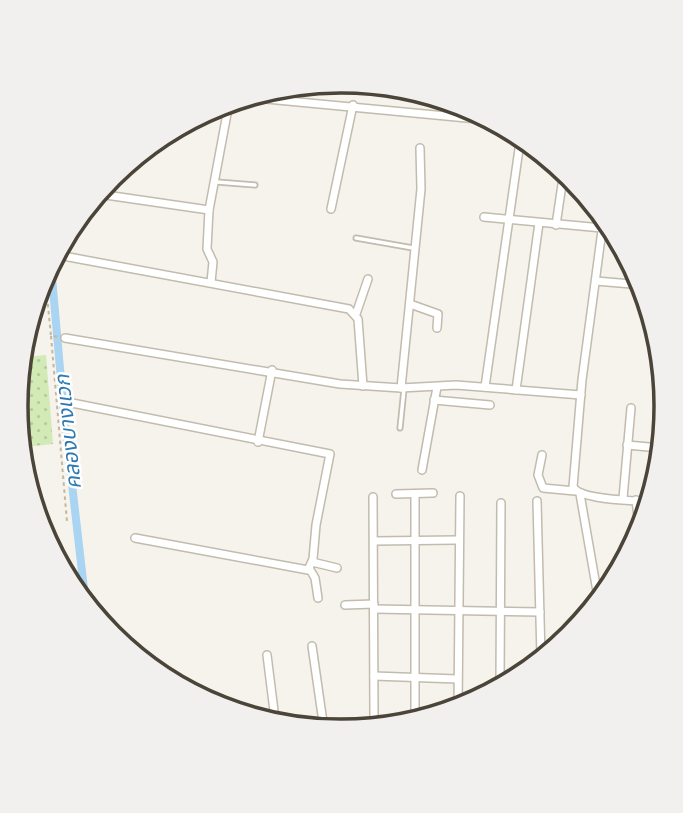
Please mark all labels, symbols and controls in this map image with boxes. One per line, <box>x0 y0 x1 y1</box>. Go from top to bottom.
water label: คลองบางแวก <box>45 372 89 491</box>

